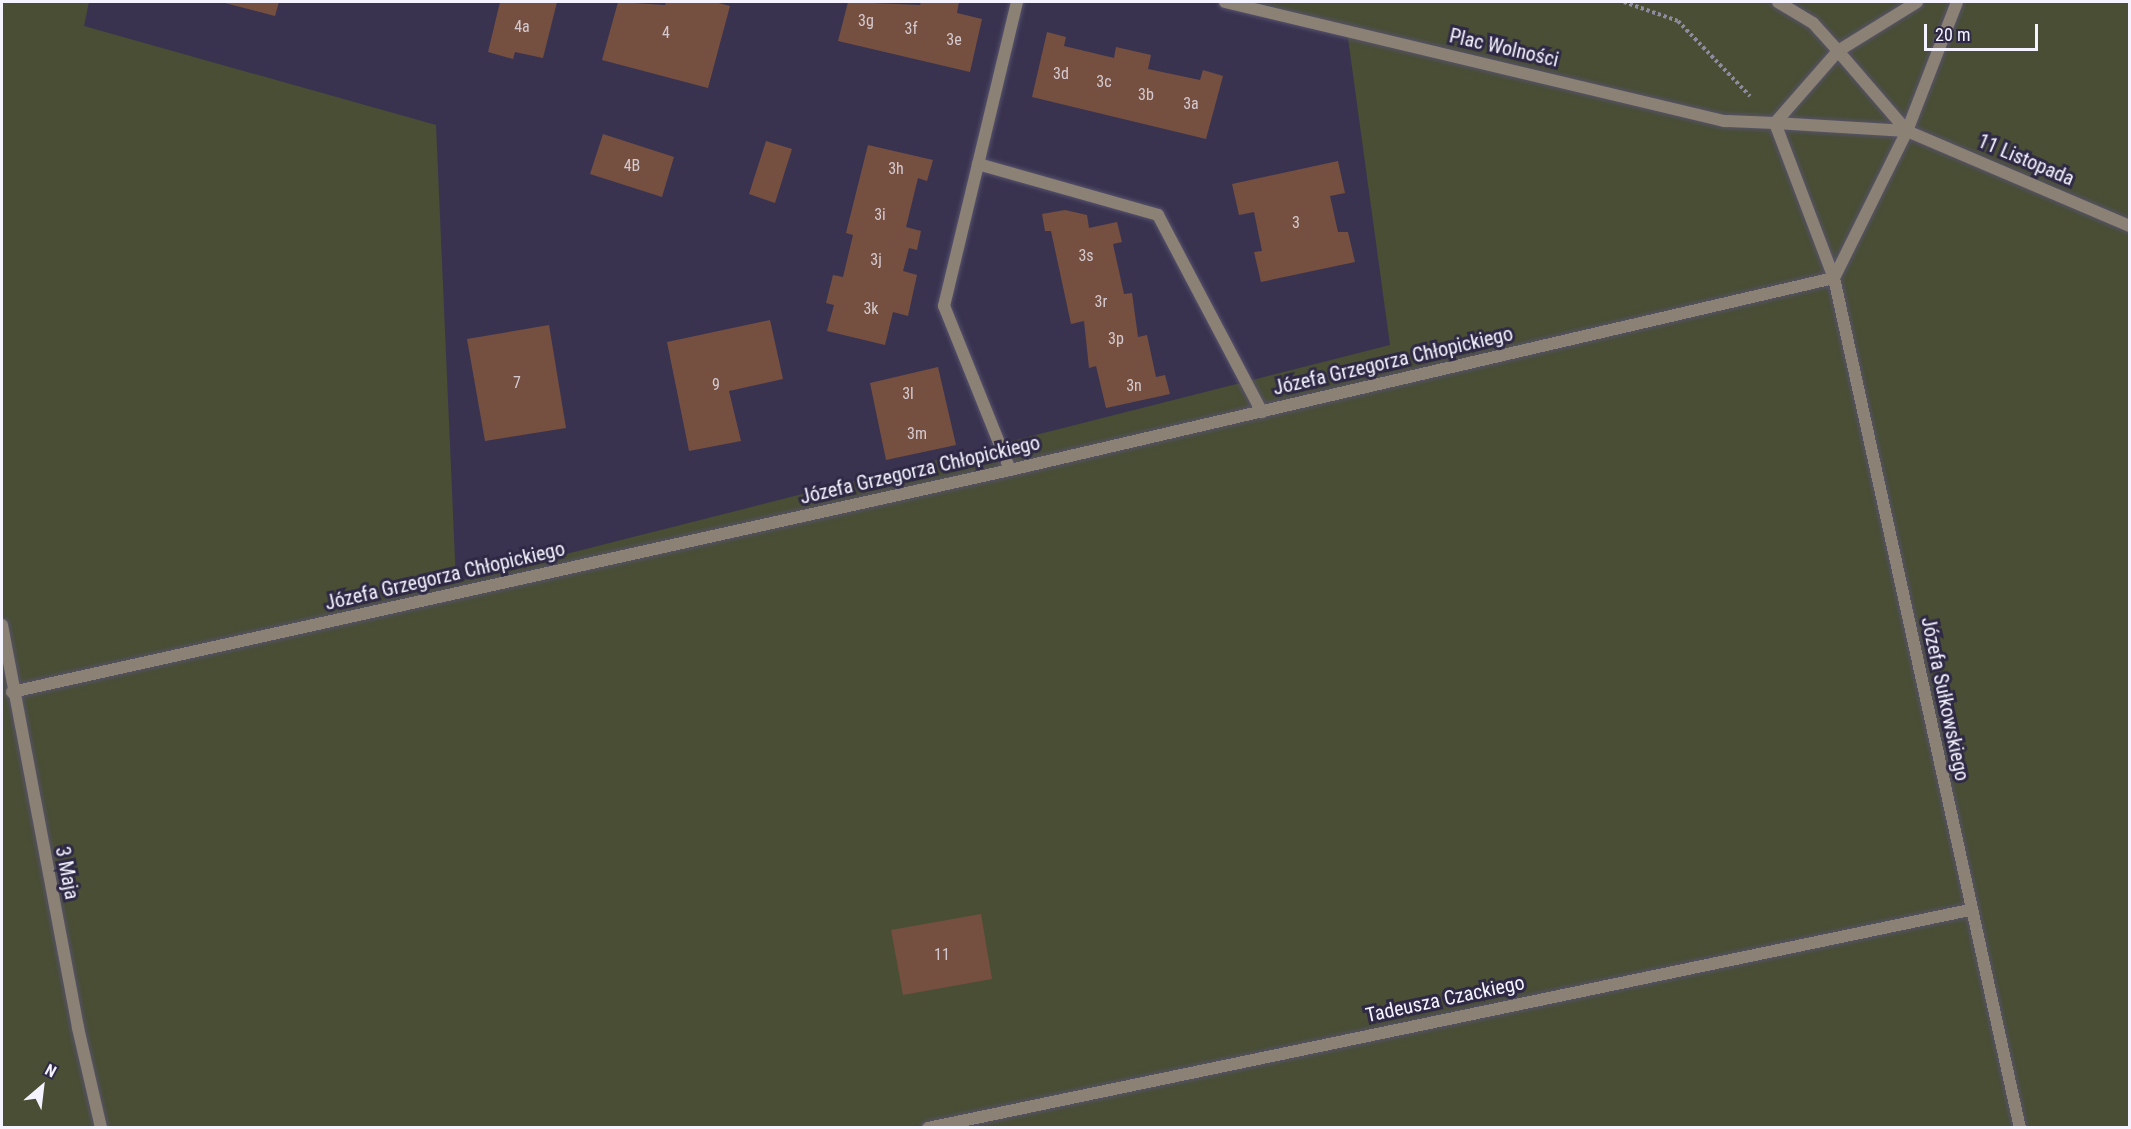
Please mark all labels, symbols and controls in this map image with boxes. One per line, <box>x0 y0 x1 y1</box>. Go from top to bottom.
house number: 3g <box>858 11 874 31</box>
scale bar <box>1927 12 2041 50</box>
house number: 4a <box>514 17 530 37</box>
house number: 3f <box>905 19 917 39</box>
house number: 4 <box>662 23 670 43</box>
street label: Plac Wolności <box>1447 24 1561 72</box>
text: 20 m <box>1935 24 1970 45</box>
house number: 3e <box>946 30 962 50</box>
house number: 3d <box>1053 64 1069 84</box>
house number: 3c <box>1096 72 1112 92</box>
house number: 3b <box>1138 85 1154 105</box>
house number: 3a <box>1183 94 1199 114</box>
street label: 11 Listopada <box>1974 129 2078 191</box>
house number: 4B <box>624 156 640 176</box>
house number: 3h <box>888 159 904 179</box>
house number: 3i <box>874 205 886 225</box>
house number: 3 <box>1292 213 1300 233</box>
house number: 3s <box>1078 246 1094 266</box>
house number: 3j <box>870 250 882 270</box>
house number: 3r <box>1095 292 1107 312</box>
house number: 3k <box>863 299 879 319</box>
street label: Józefa Grzegorza Chłopickiego <box>1271 322 1515 400</box>
house number: 3p <box>1108 329 1124 349</box>
house number: 7 <box>513 373 521 393</box>
house number: 9 <box>712 375 720 395</box>
house number: 3n <box>1126 376 1142 396</box>
house number: 3l <box>902 384 914 404</box>
house number: 3m <box>907 424 927 444</box>
street label: Józefa Grzegorza Chłopickiego <box>798 431 1042 509</box>
street label: Józefa Grzegorza Chłopickiego <box>323 537 567 615</box>
street label: Józefa Sułkowskiego <box>1916 615 1974 783</box>
street label: 3 Maja <box>50 845 84 901</box>
house number: 11 <box>934 945 950 965</box>
street label: Tadeusza Czackiego <box>1363 970 1527 1028</box>
north arrow <box>12 1057 72 1117</box>
text: N <box>42 1060 59 1081</box>

